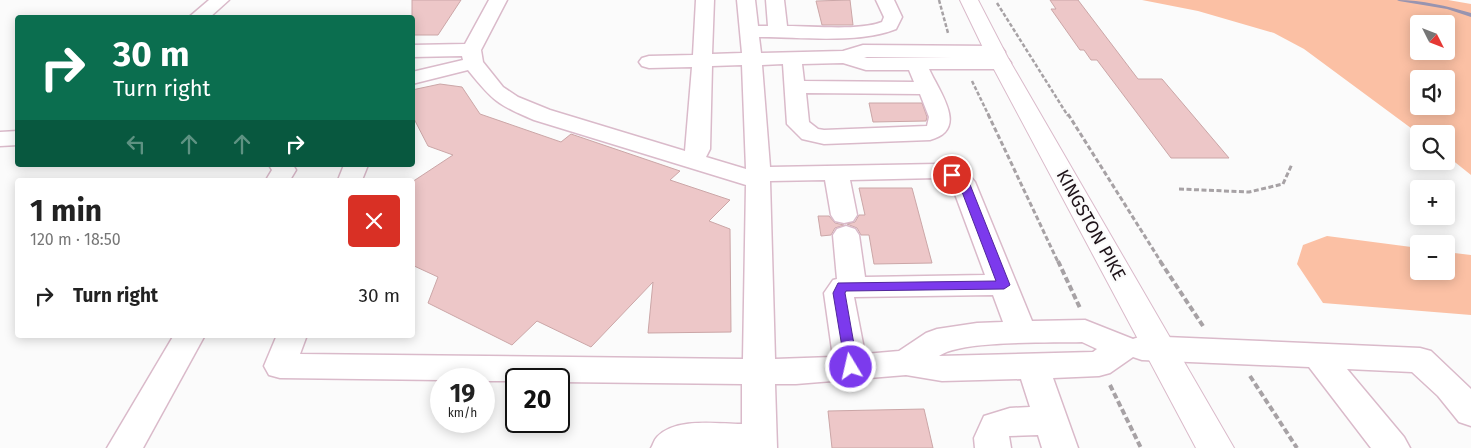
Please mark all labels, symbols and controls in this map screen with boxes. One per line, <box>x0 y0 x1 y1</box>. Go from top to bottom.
north arrow <box>1410 15 1455 60</box>
map controls <box>1410 15 1455 280</box>
text: 30 m <box>113 33 190 75</box>
icon: right <box>30 35 95 100</box>
button: sound <box>1410 70 1455 115</box>
text: Turn right <box>113 75 210 102</box>
button: search <box>1410 125 1455 170</box>
icon: left <box>122 130 150 158</box>
icon: ahead <box>175 130 203 158</box>
icon: ahead <box>228 130 256 158</box>
icon: right <box>281 130 309 158</box>
pin <box>931 154 973 196</box>
icon: arrive <box>938 161 966 189</box>
street label: KINGSTON PIKE <box>1052 166 1130 284</box>
button: + <box>1410 180 1455 225</box>
text: 1 min <box>30 193 102 229</box>
button: close <box>348 195 400 247</box>
text: 120 m · 18:50 <box>30 230 121 249</box>
button: − <box>1410 235 1455 280</box>
icon: right <box>30 282 58 310</box>
text: Turn right <box>73 284 158 307</box>
text: 30 m <box>359 284 400 307</box>
position arrow <box>824 340 876 392</box>
speed limit sign: 20 <box>505 368 570 433</box>
text: 19 <box>450 379 475 409</box>
text: km/h <box>448 406 477 420</box>

